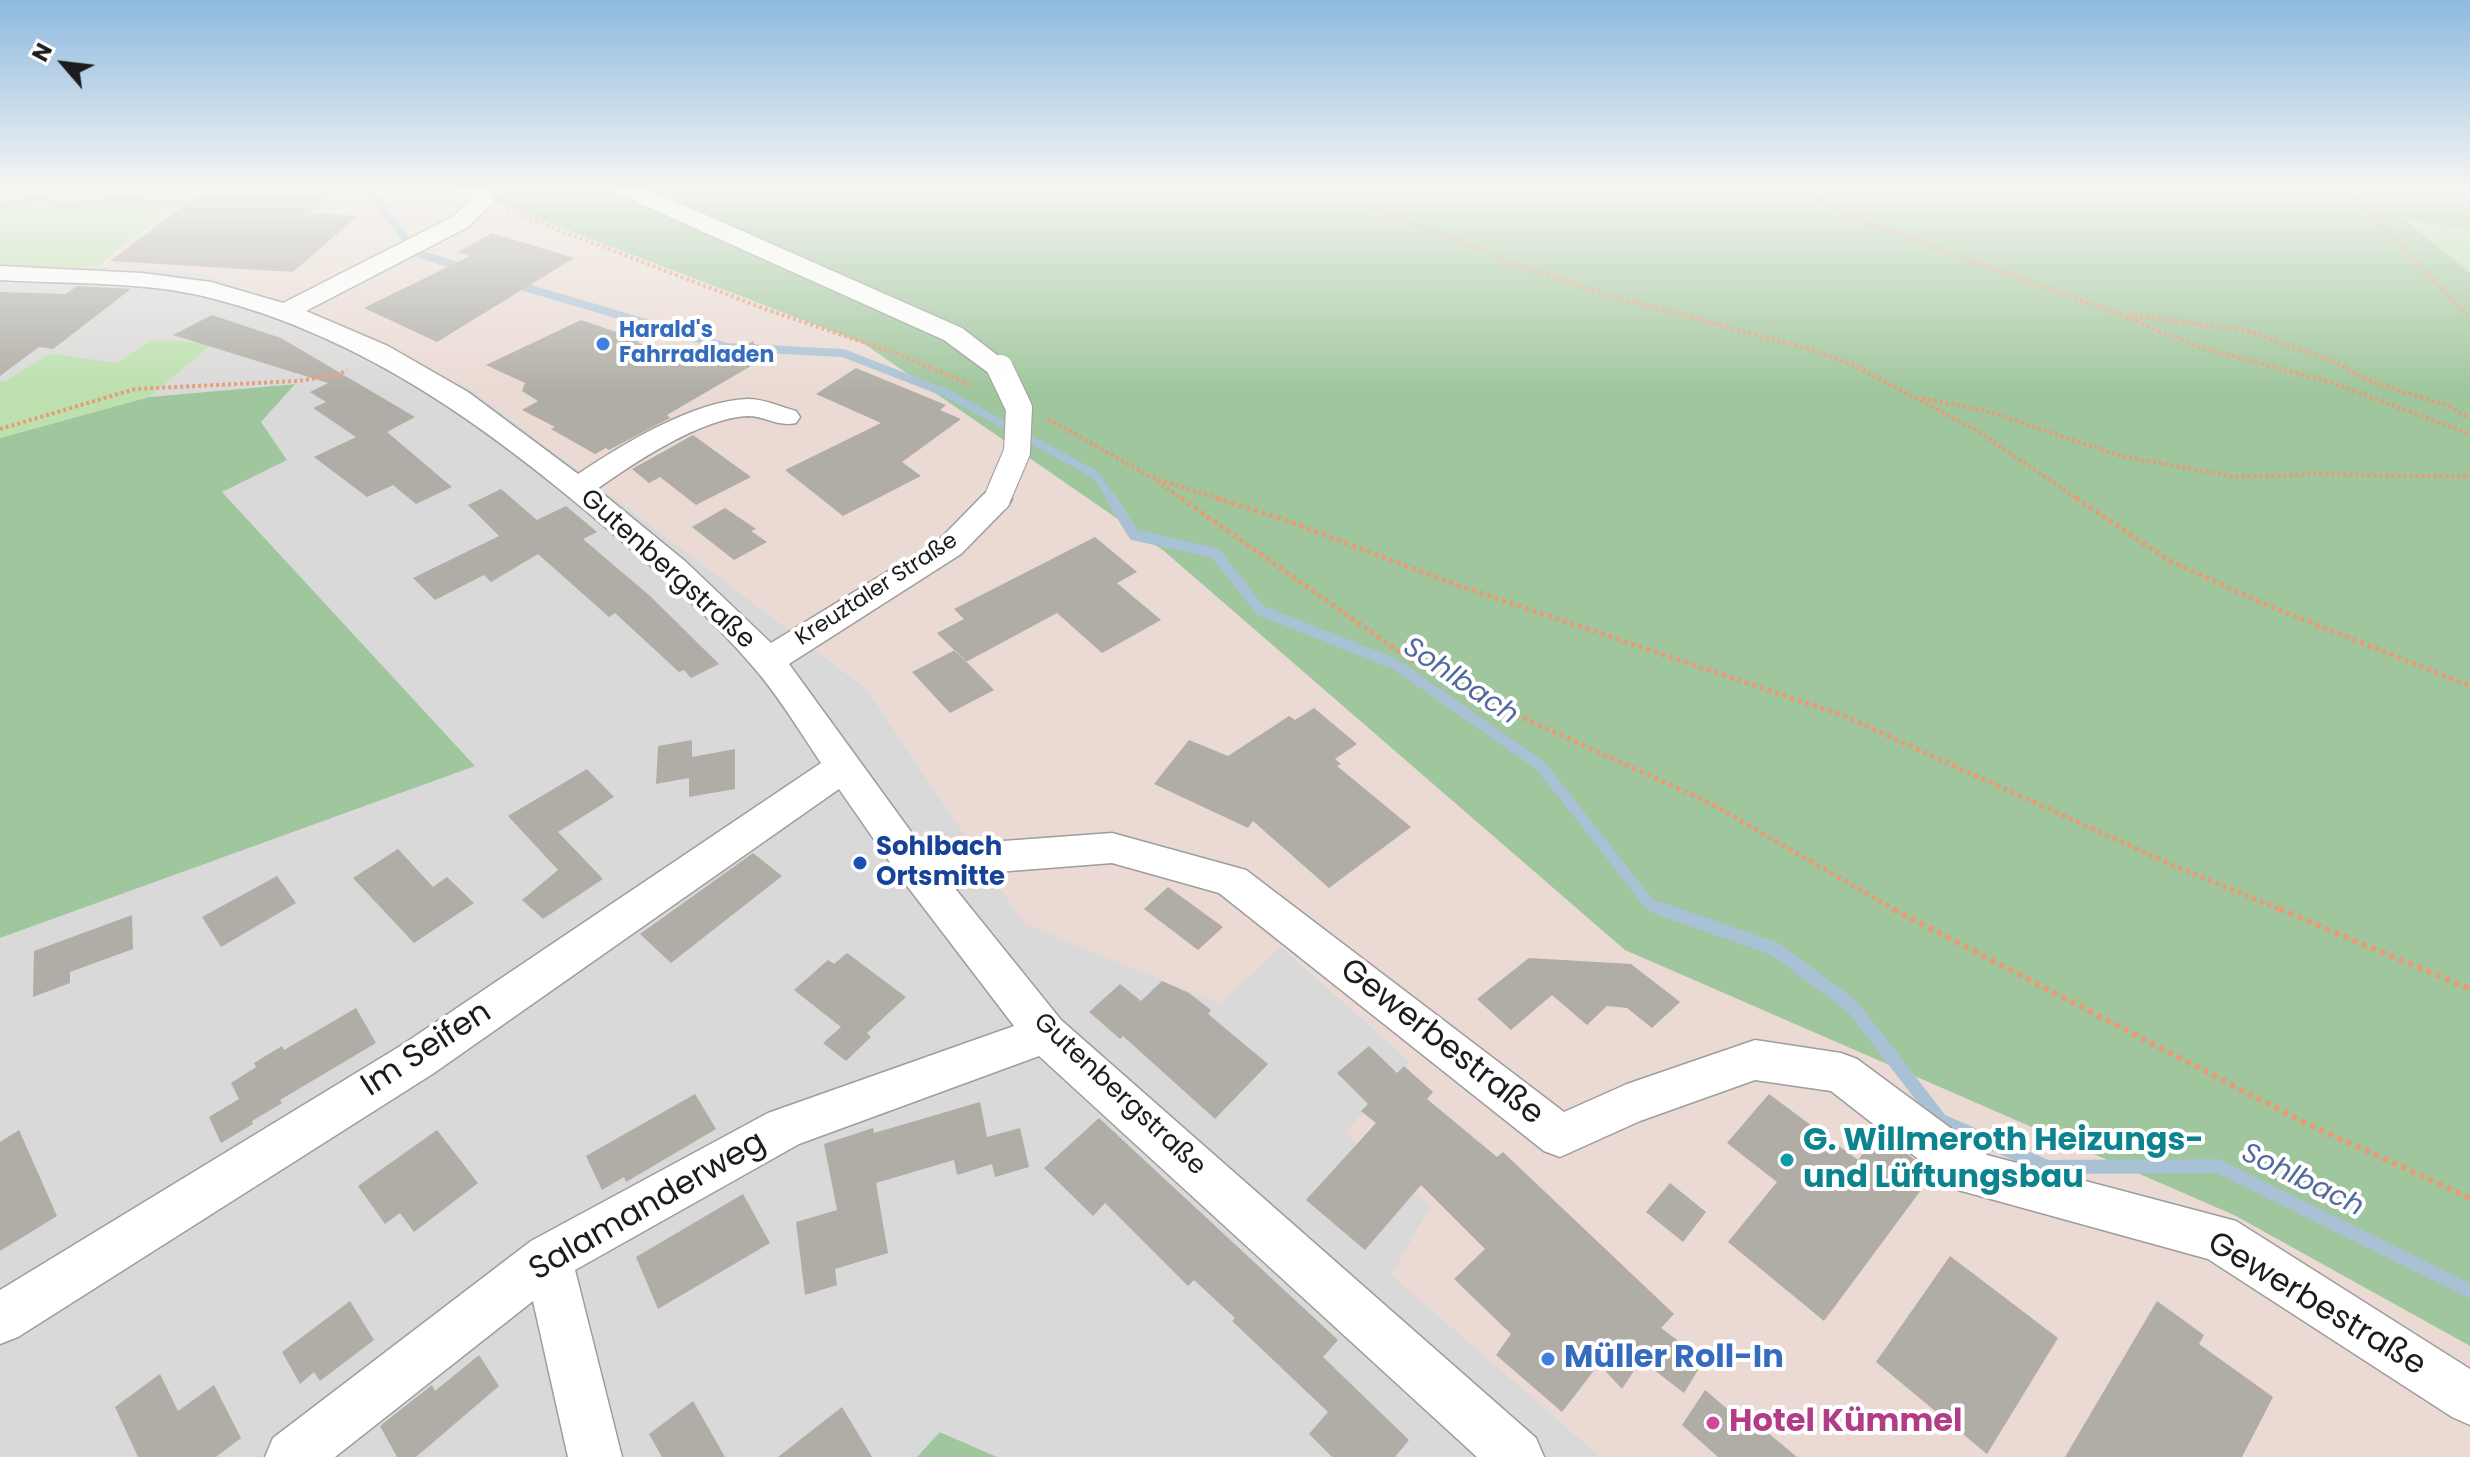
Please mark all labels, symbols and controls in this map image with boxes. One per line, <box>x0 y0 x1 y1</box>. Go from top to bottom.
north arrow <box>24 24 104 104</box>
text: N <box>25 38 60 67</box>
place label: Harald's Fahrradladen <box>619 318 774 370</box>
marker: Harald's Fahrradladen <box>594 335 612 353</box>
street label: Gutenbergstraße <box>573 483 761 657</box>
street label: Kreuztaler Straße <box>791 528 963 652</box>
water label: Sohlbach <box>1396 631 1524 733</box>
place label: Sohlbach Ortsmitte <box>876 832 1005 894</box>
marker: Sohlbach Ortsmitte <box>851 854 869 872</box>
street label: Gewerbestraße <box>1332 952 1550 1134</box>
street label: Im Seifen <box>355 994 499 1106</box>
street label: Gutenbergstraße <box>1026 1007 1212 1183</box>
place label: G. Willmeroth Heizungs- und Lüftungsbau <box>1803 1123 2204 1198</box>
street label: Salamanderweg <box>523 1124 773 1290</box>
water label: Sohlbach <box>2235 1137 2369 1225</box>
marker: G. Willmeroth Heizungs- und Lüftungsbau <box>1778 1151 1796 1169</box>
street label: Gewerbestraße <box>2200 1225 2432 1385</box>
place label: Müller Roll-In <box>1564 1340 1784 1378</box>
marker: Müller Roll-In <box>1539 1350 1557 1368</box>
place label: Hotel Kümmel <box>1729 1404 1963 1442</box>
marker: Hotel Kümmel <box>1704 1414 1722 1432</box>

